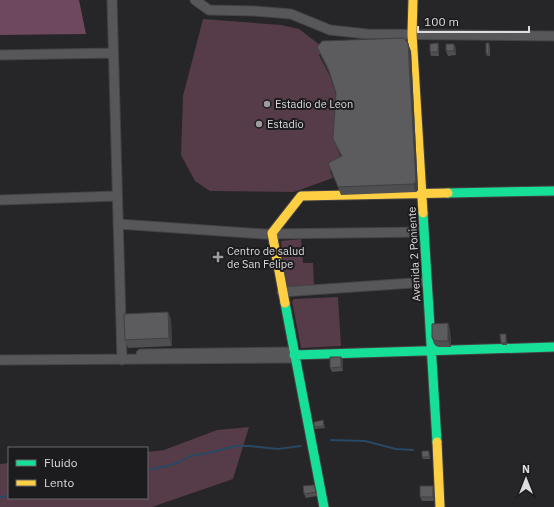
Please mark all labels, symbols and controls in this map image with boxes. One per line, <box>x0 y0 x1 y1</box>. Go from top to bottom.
scale bar <box>418 8 529 34</box>
text: 100 m <box>424 14 459 29</box>
place label: Estadio de Leon <box>275 97 353 111</box>
marker: Estadio de Leon <box>262 99 272 109</box>
place label: Estadio <box>267 117 304 131</box>
marker: Estadio <box>254 119 264 129</box>
street label: Avenida 2 Poniente <box>405 206 423 302</box>
place label: Centro de salud de San Felipe <box>227 244 305 271</box>
marker: Centro de salud de San Felipe <box>212 251 224 263</box>
legend <box>8 447 148 499</box>
text: Fluido <box>44 455 78 470</box>
north arrow <box>506 459 546 499</box>
text: N <box>522 462 530 476</box>
text: Lento <box>44 475 74 490</box>

